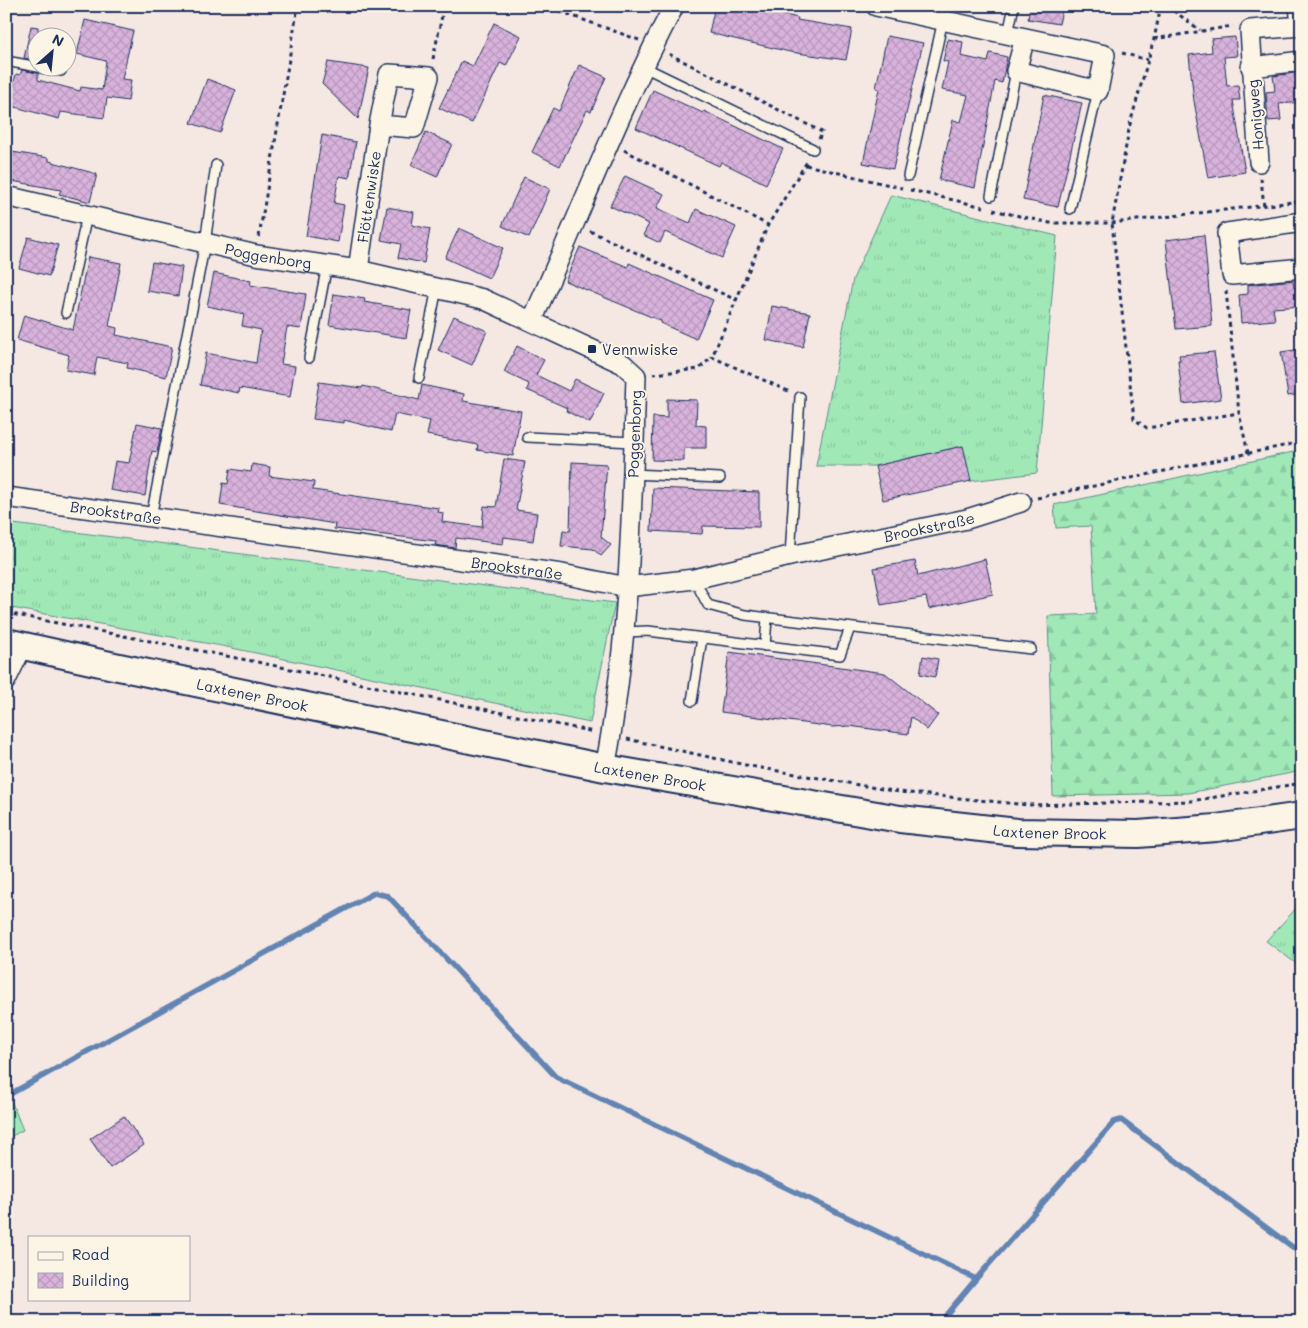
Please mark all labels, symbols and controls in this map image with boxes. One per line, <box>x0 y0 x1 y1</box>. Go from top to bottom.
north arrow <box>28 28 78 78</box>
text: N <box>49 29 67 51</box>
street label: Honigweg <box>1242 79 1268 151</box>
street label: Flöttenwiske <box>352 149 385 244</box>
street label: Poggenborg <box>223 238 313 273</box>
place label: Vennwiske <box>602 339 678 359</box>
marker: Vennwiske <box>586 343 598 355</box>
street label: Poggenborg <box>622 390 646 478</box>
street label: Brookstraße <box>69 496 163 528</box>
street label: Brookstraße <box>882 507 977 546</box>
street label: Brookstraße <box>470 552 564 584</box>
street label: Laxtener Brook <box>195 673 310 716</box>
street label: Laxtener Brook <box>592 756 708 795</box>
street label: Laxtener Brook <box>992 819 1107 843</box>
legend <box>28 1236 190 1300</box>
text: Road <box>72 1244 109 1264</box>
text: Building <box>72 1270 129 1290</box>

